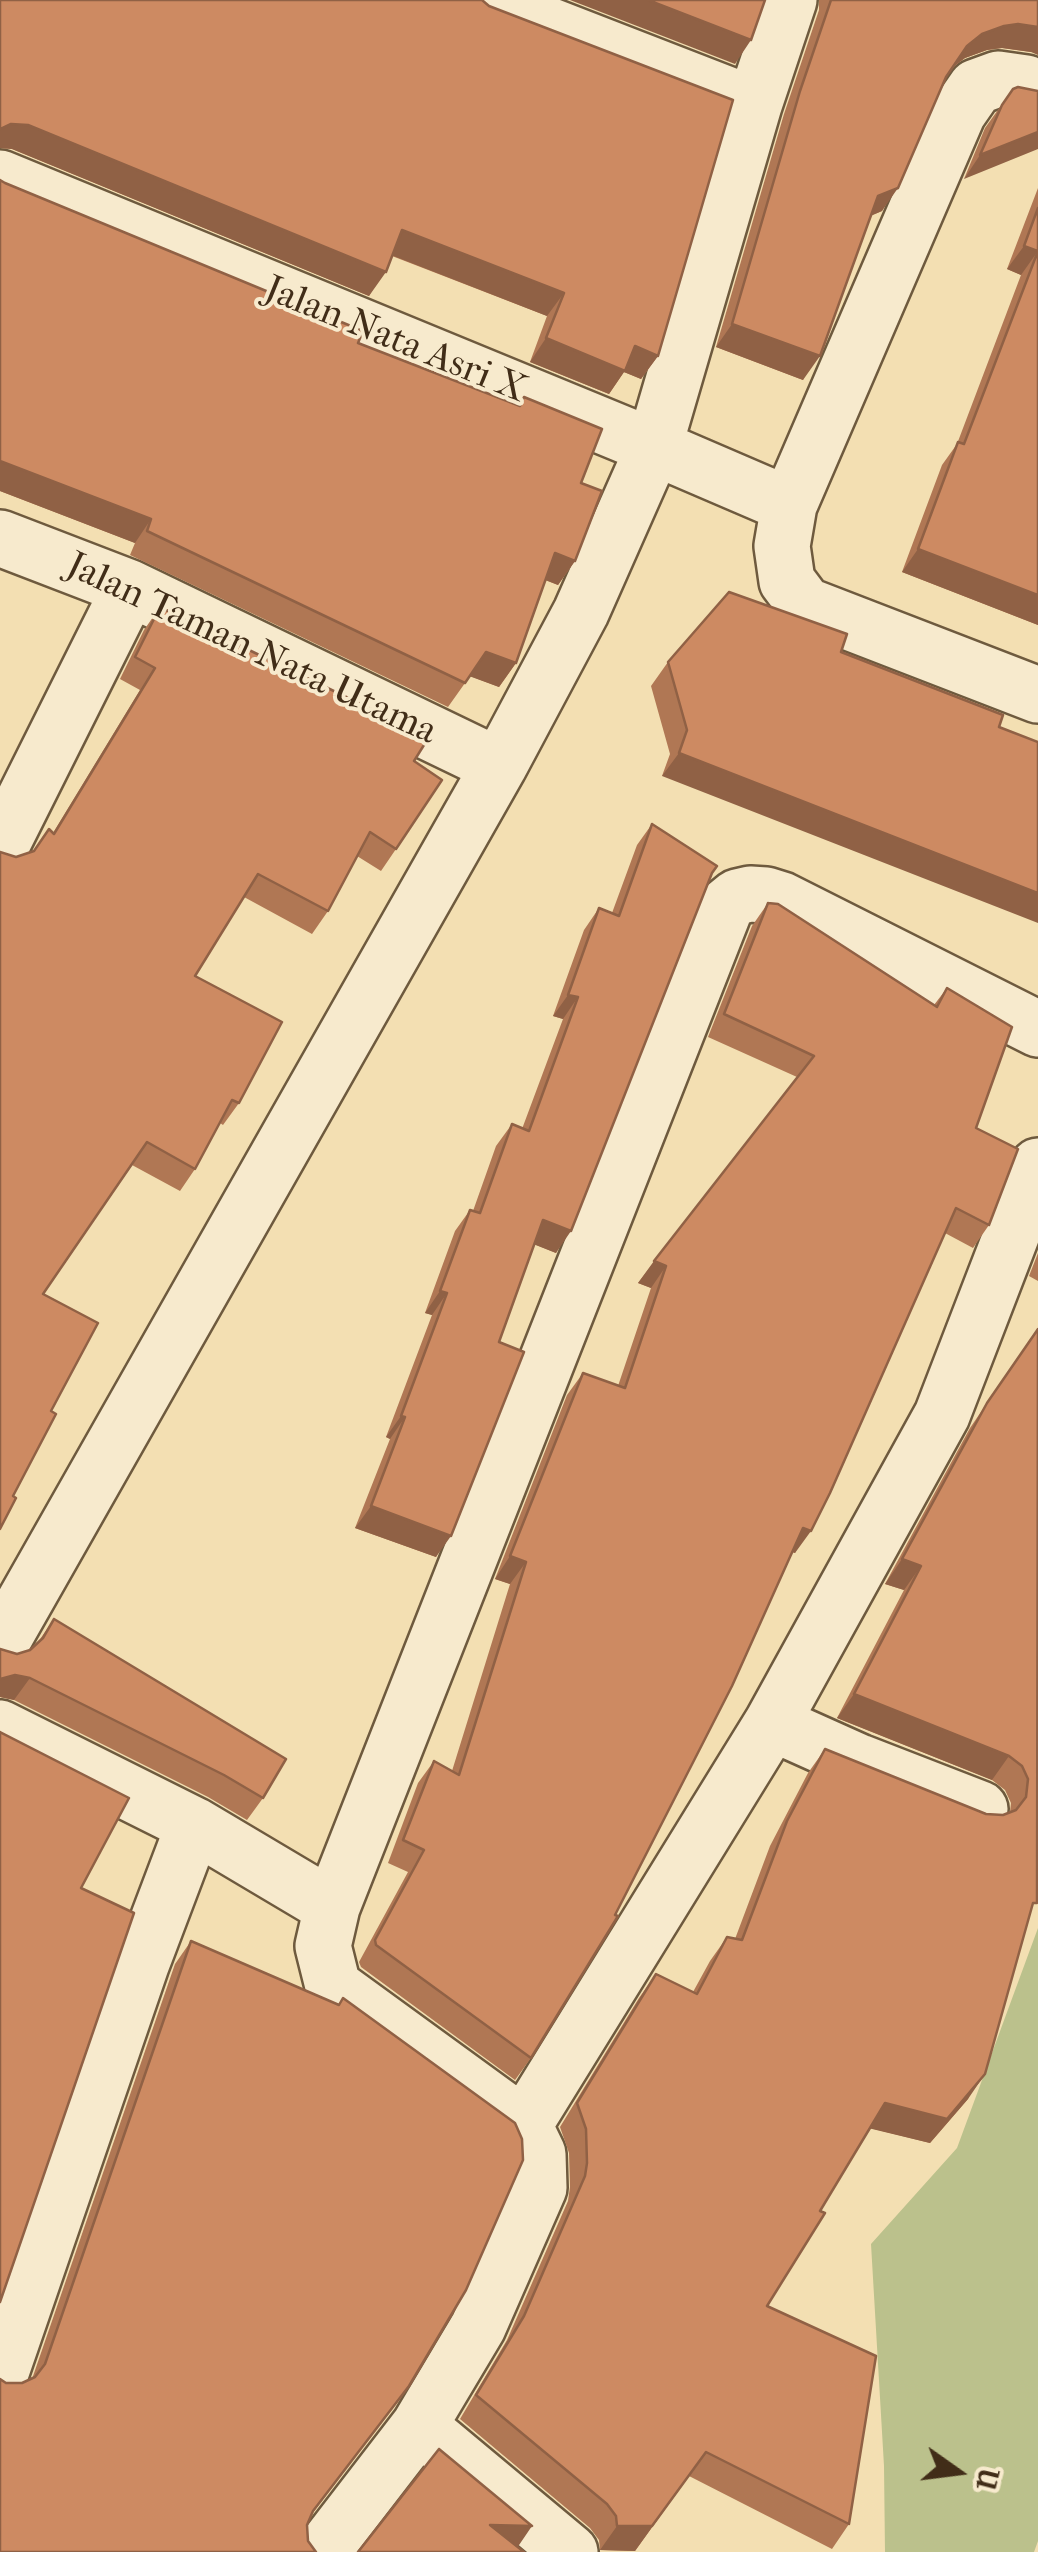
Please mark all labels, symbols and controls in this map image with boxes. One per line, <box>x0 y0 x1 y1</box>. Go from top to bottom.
street label: Jalan Nata Asri X <box>258 268 532 414</box>
street label: Jalan Taman Nata Utama <box>59 544 443 756</box>
north arrow <box>908 2422 1008 2522</box>
text: U <box>969 2465 1006 2494</box>

